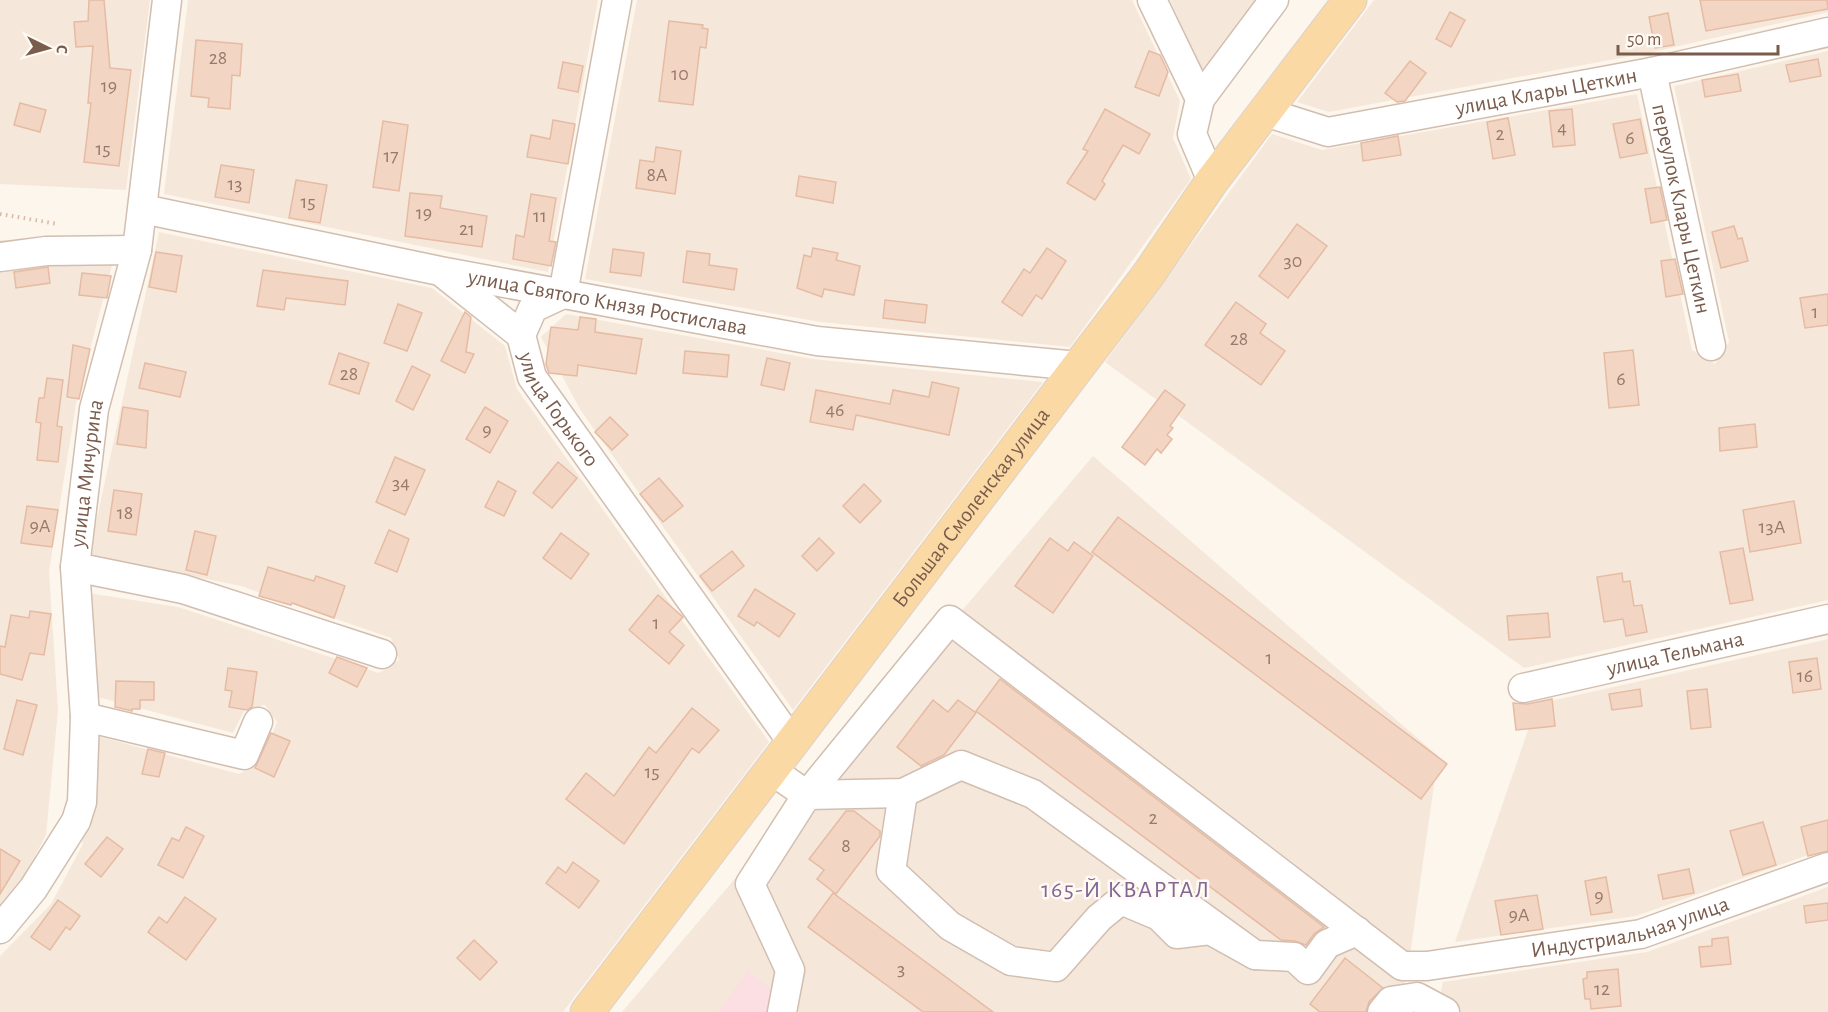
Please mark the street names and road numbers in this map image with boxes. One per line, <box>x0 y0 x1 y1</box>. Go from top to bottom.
street label: улица Клары Цеткин <box>1453 64 1639 119</box>
street label: переулок Клары Цеткин <box>1648 102 1715 316</box>
street label: улица Святого Князя Ростислава <box>465 265 749 339</box>
street label: улица Горького <box>515 349 603 471</box>
street label: улица Мичурина <box>66 397 107 550</box>
street label: Большая Смоленская улица <box>888 404 1054 611</box>
street label: улица Тельмана <box>1604 627 1746 680</box>
street label: Индустриальная улица <box>1529 892 1732 961</box>

